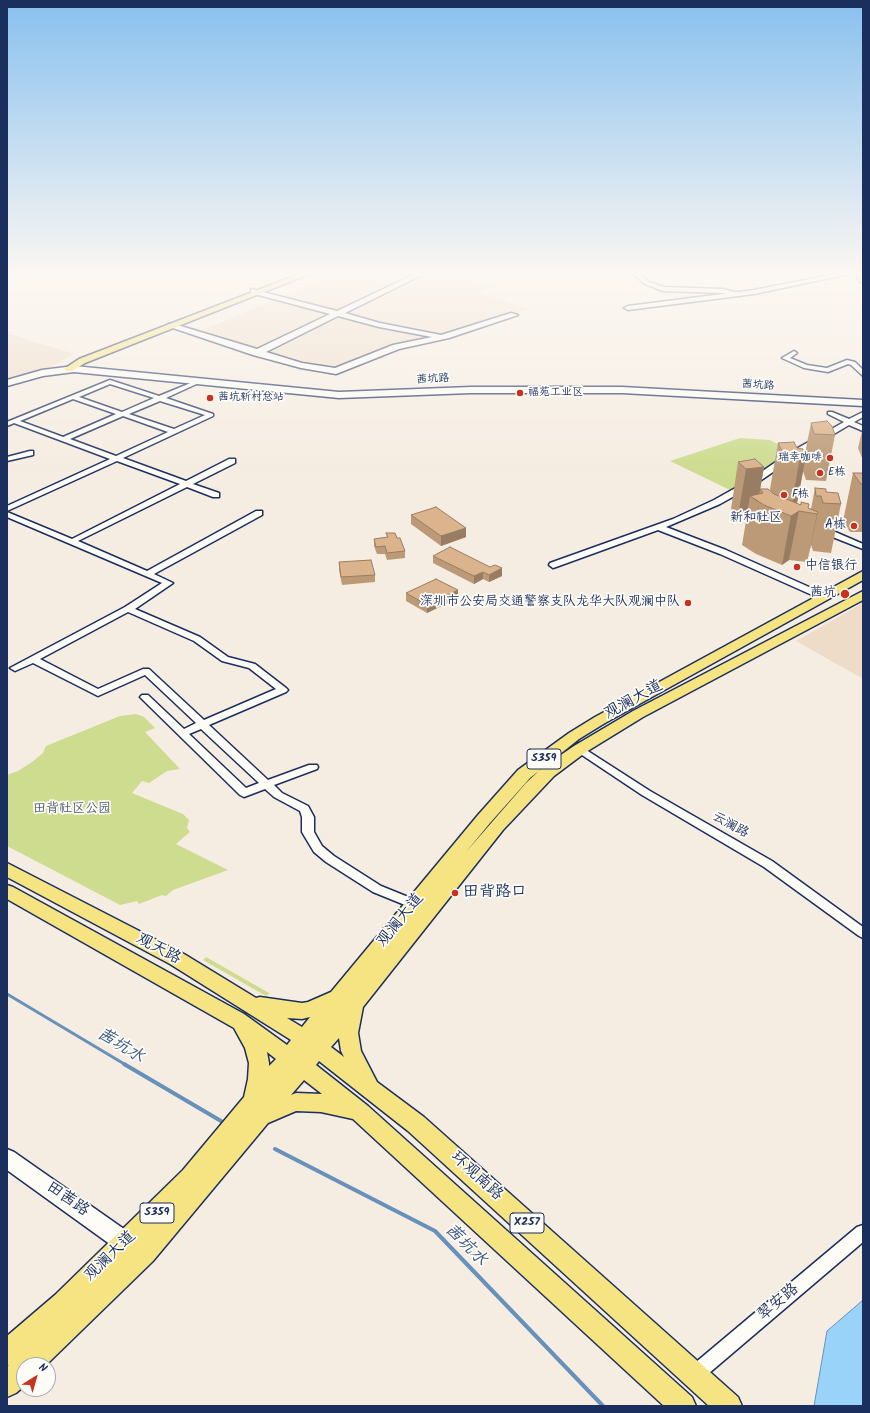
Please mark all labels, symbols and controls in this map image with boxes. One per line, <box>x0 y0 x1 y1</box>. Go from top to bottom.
street label: 茜坑路 <box>416 373 450 387</box>
street label: 茜坑路 <box>741 378 775 394</box>
place label: 福苑工业区 <box>528 386 583 400</box>
marker: 福苑工业区 <box>515 388 525 398</box>
place label: 茜坑新村总站 <box>218 391 284 405</box>
marker: 茜坑新村总站 <box>205 393 215 403</box>
place label: 瑞幸咖啡 <box>778 451 822 465</box>
marker: 瑞幸咖啡 <box>825 453 835 463</box>
place label: E栋 <box>828 466 845 480</box>
marker: E栋 <box>815 468 825 478</box>
place label: F栋 <box>792 488 809 502</box>
marker: F栋 <box>779 490 789 500</box>
district label: 新和社区 <box>730 511 782 527</box>
place label: A栋 <box>825 518 846 534</box>
marker: A栋 <box>849 521 859 531</box>
place label: 中信银行 <box>805 559 857 575</box>
marker: 中信银行 <box>792 562 802 572</box>
place label: 茜坑 <box>810 586 836 602</box>
marker: 茜坑 <box>839 588 851 600</box>
place label: 深圳市公安局交通警察支队龙华大队观澜中队 <box>420 595 680 611</box>
marker: 深圳市公安局交通警察支队龙华大队观澜中队 <box>683 598 693 608</box>
street label: 观澜大道 <box>601 677 667 725</box>
road number: S359 <box>527 749 561 769</box>
park label: 田背社区公园 <box>33 802 111 818</box>
street label: 云澜路 <box>709 810 751 842</box>
place label: 田背路口 <box>463 883 527 903</box>
marker: 田背路口 <box>450 888 460 898</box>
street label: 观澜大道 <box>373 890 429 952</box>
street label: 观天路 <box>132 930 184 970</box>
water label: 茜坑水 <box>93 1025 147 1069</box>
street label: 环观南路 <box>446 1148 506 1206</box>
street label: 田茜路 <box>42 1178 92 1222</box>
road number: S359 <box>140 1203 174 1223</box>
road number: X257 <box>510 1213 544 1233</box>
water label: 茜坑水 <box>440 1221 490 1271</box>
street label: 观澜大道 <box>81 1228 141 1286</box>
street label: 翠安路 <box>754 1280 804 1326</box>
north arrow <box>16 1357 56 1397</box>
text: N <box>34 1359 51 1377</box>

